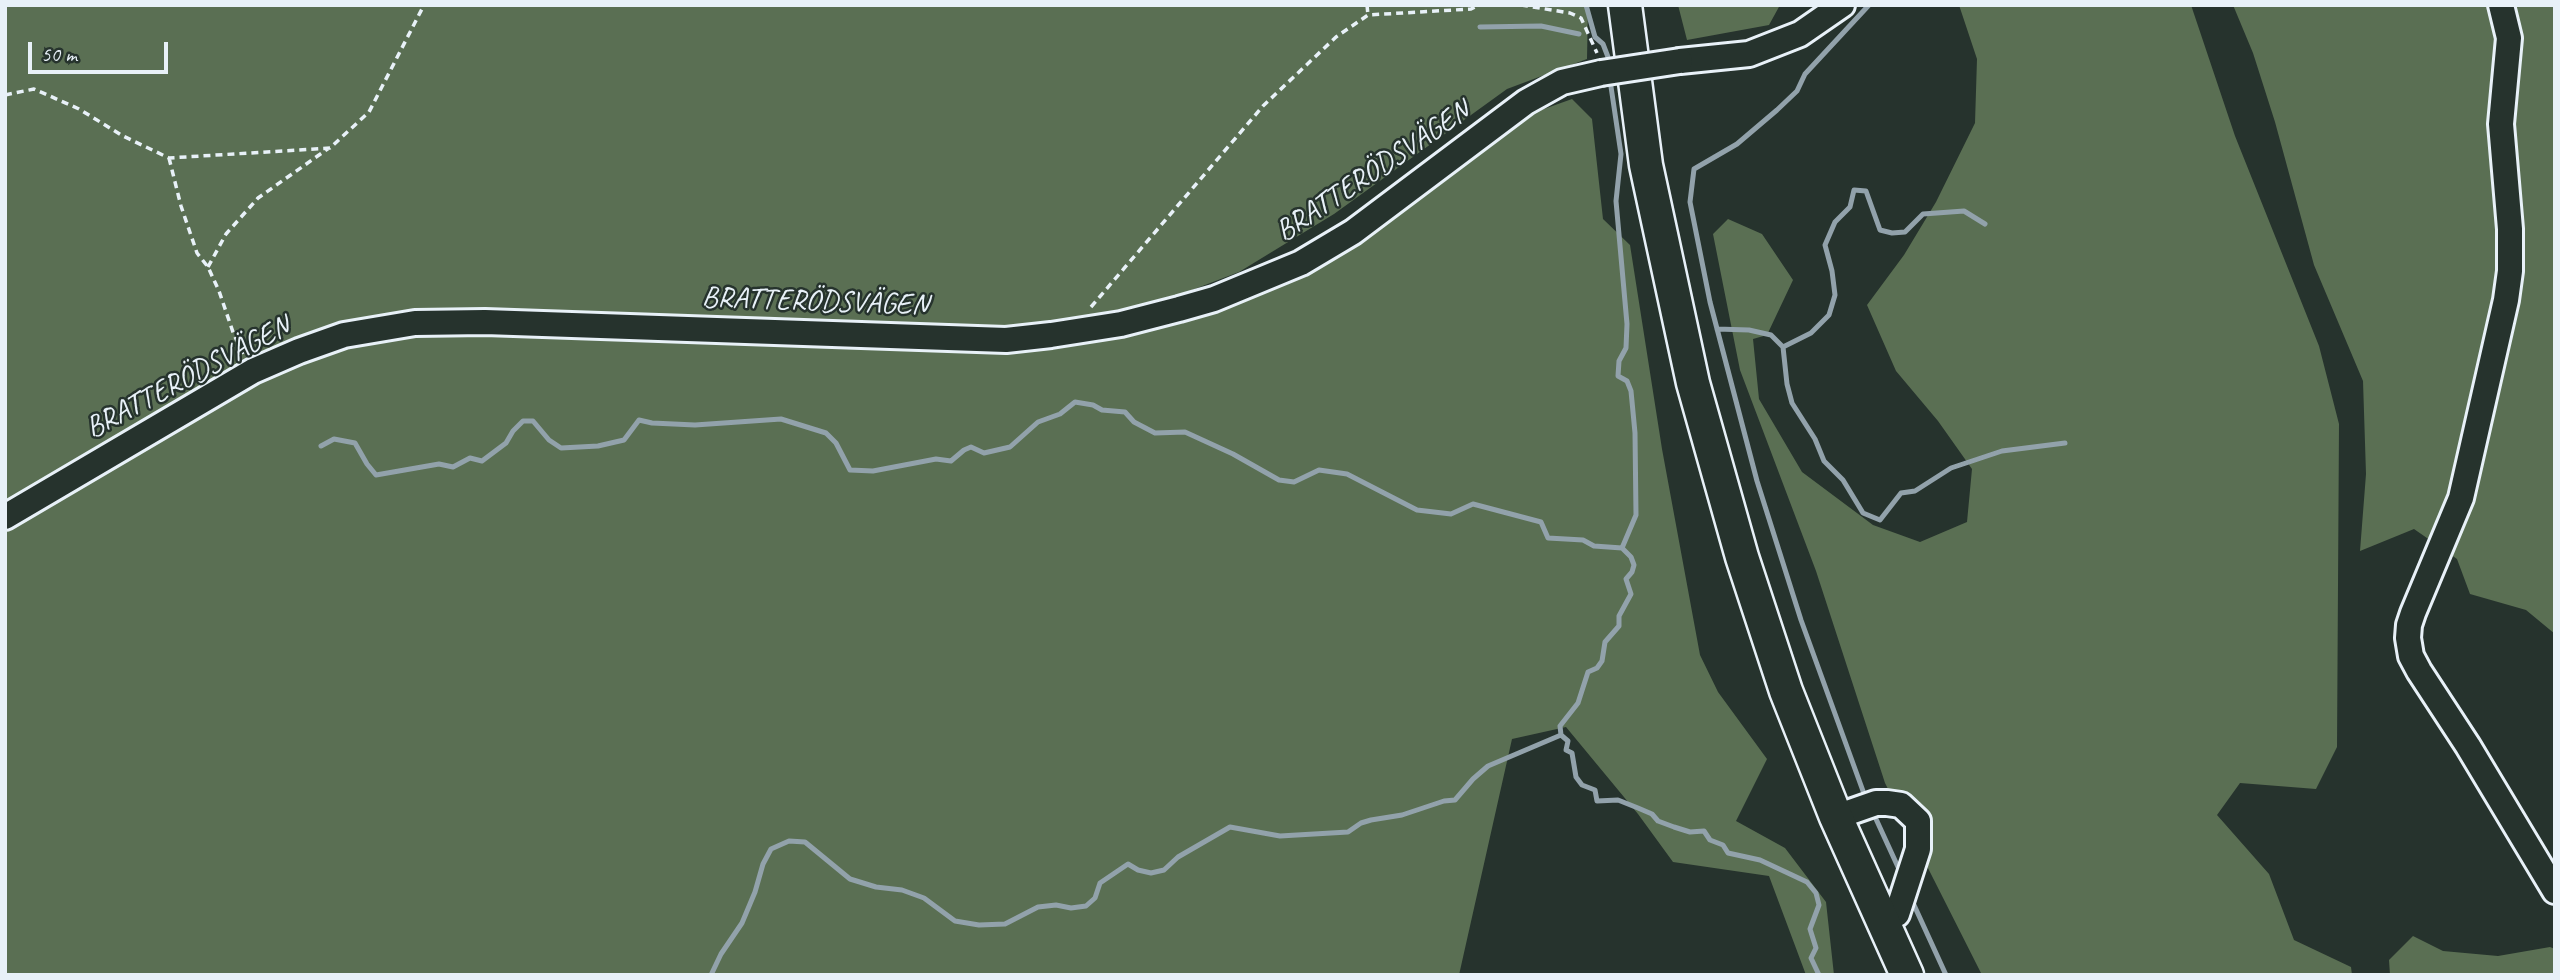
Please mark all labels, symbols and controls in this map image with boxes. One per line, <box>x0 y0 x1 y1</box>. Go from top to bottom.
scale bar <box>32 28 172 72</box>
text: 50 m <box>41 41 77 67</box>
street label: BRATTERÖDSVÄGEN <box>1269 94 1477 250</box>
street label: BRATTERÖDSVÄGEN <box>701 280 929 324</box>
street label: BRATTERÖDSVÄGEN <box>80 309 296 447</box>

